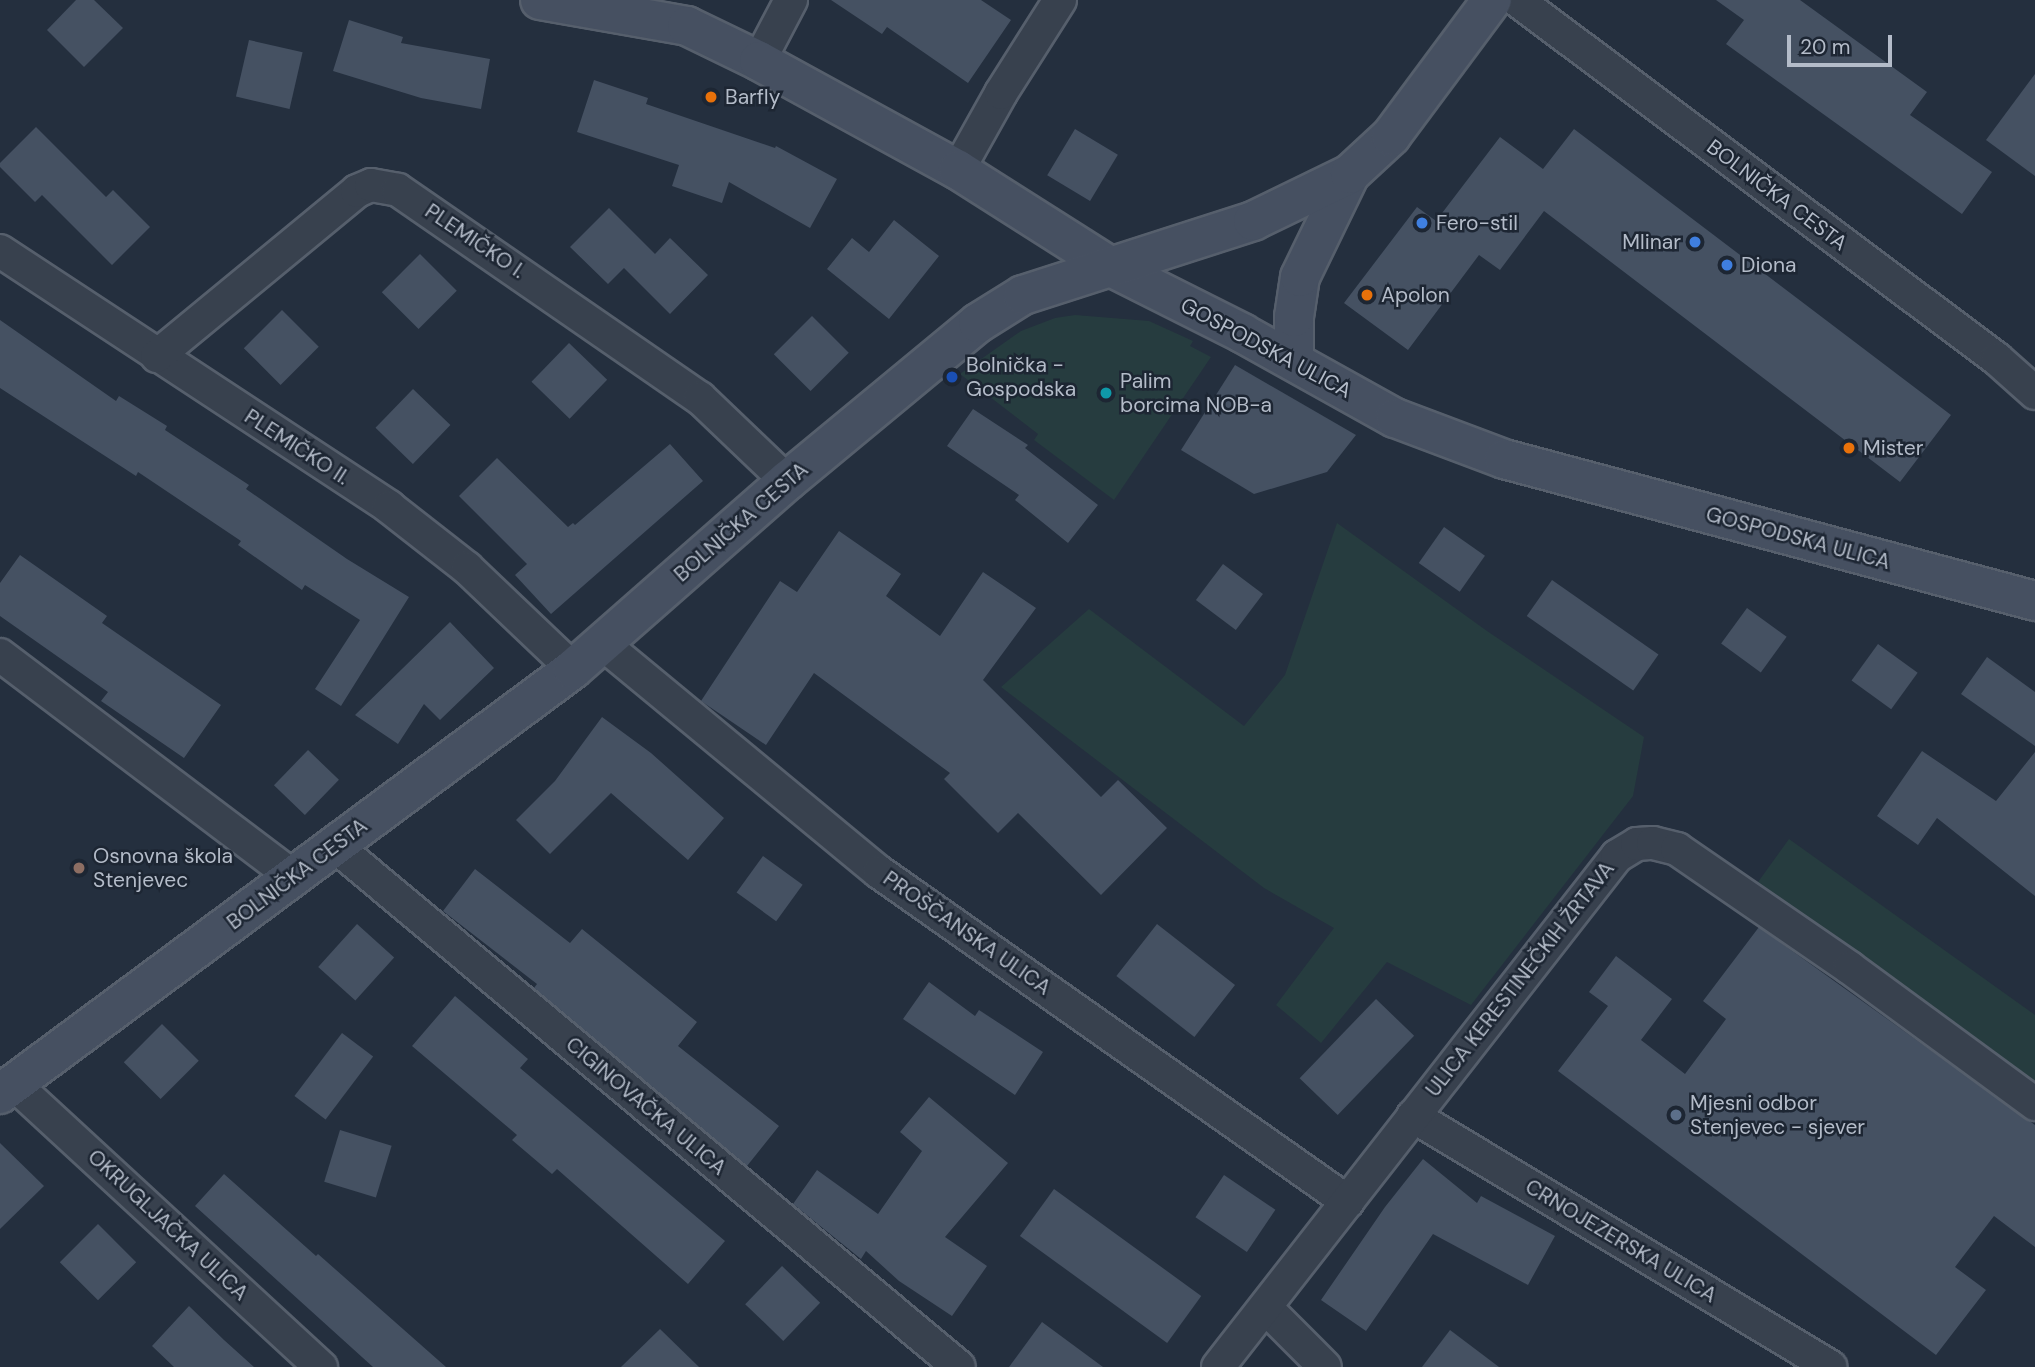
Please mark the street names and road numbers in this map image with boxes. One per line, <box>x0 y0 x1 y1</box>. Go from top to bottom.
street label: BOLNIČKA CESTA <box>1702 134 1852 256</box>
street label: PLEMIČKO I. <box>420 198 530 284</box>
street label: GOSPODSKA ULICA <box>1176 292 1356 404</box>
street label: PLEMIČKO II. <box>240 404 354 490</box>
street label: BOLNIČKA CESTA <box>669 457 813 587</box>
street label: GOSPODSKA ULICA <box>1703 501 1893 575</box>
street label: BOLNIČKA CESTA <box>222 813 372 935</box>
street label: ULICA KERESTINEČKIH ŽRTAVA <box>1420 856 1620 1102</box>
street label: PROŠČANSKA ULICA <box>878 866 1056 1000</box>
street label: CIGINOVAČKA ULICA <box>561 1032 731 1180</box>
street label: OKRUGLJAČKA ULICA <box>83 1144 253 1306</box>
street label: CRNOJEZERSKA ULICA <box>1521 1174 1721 1308</box>

